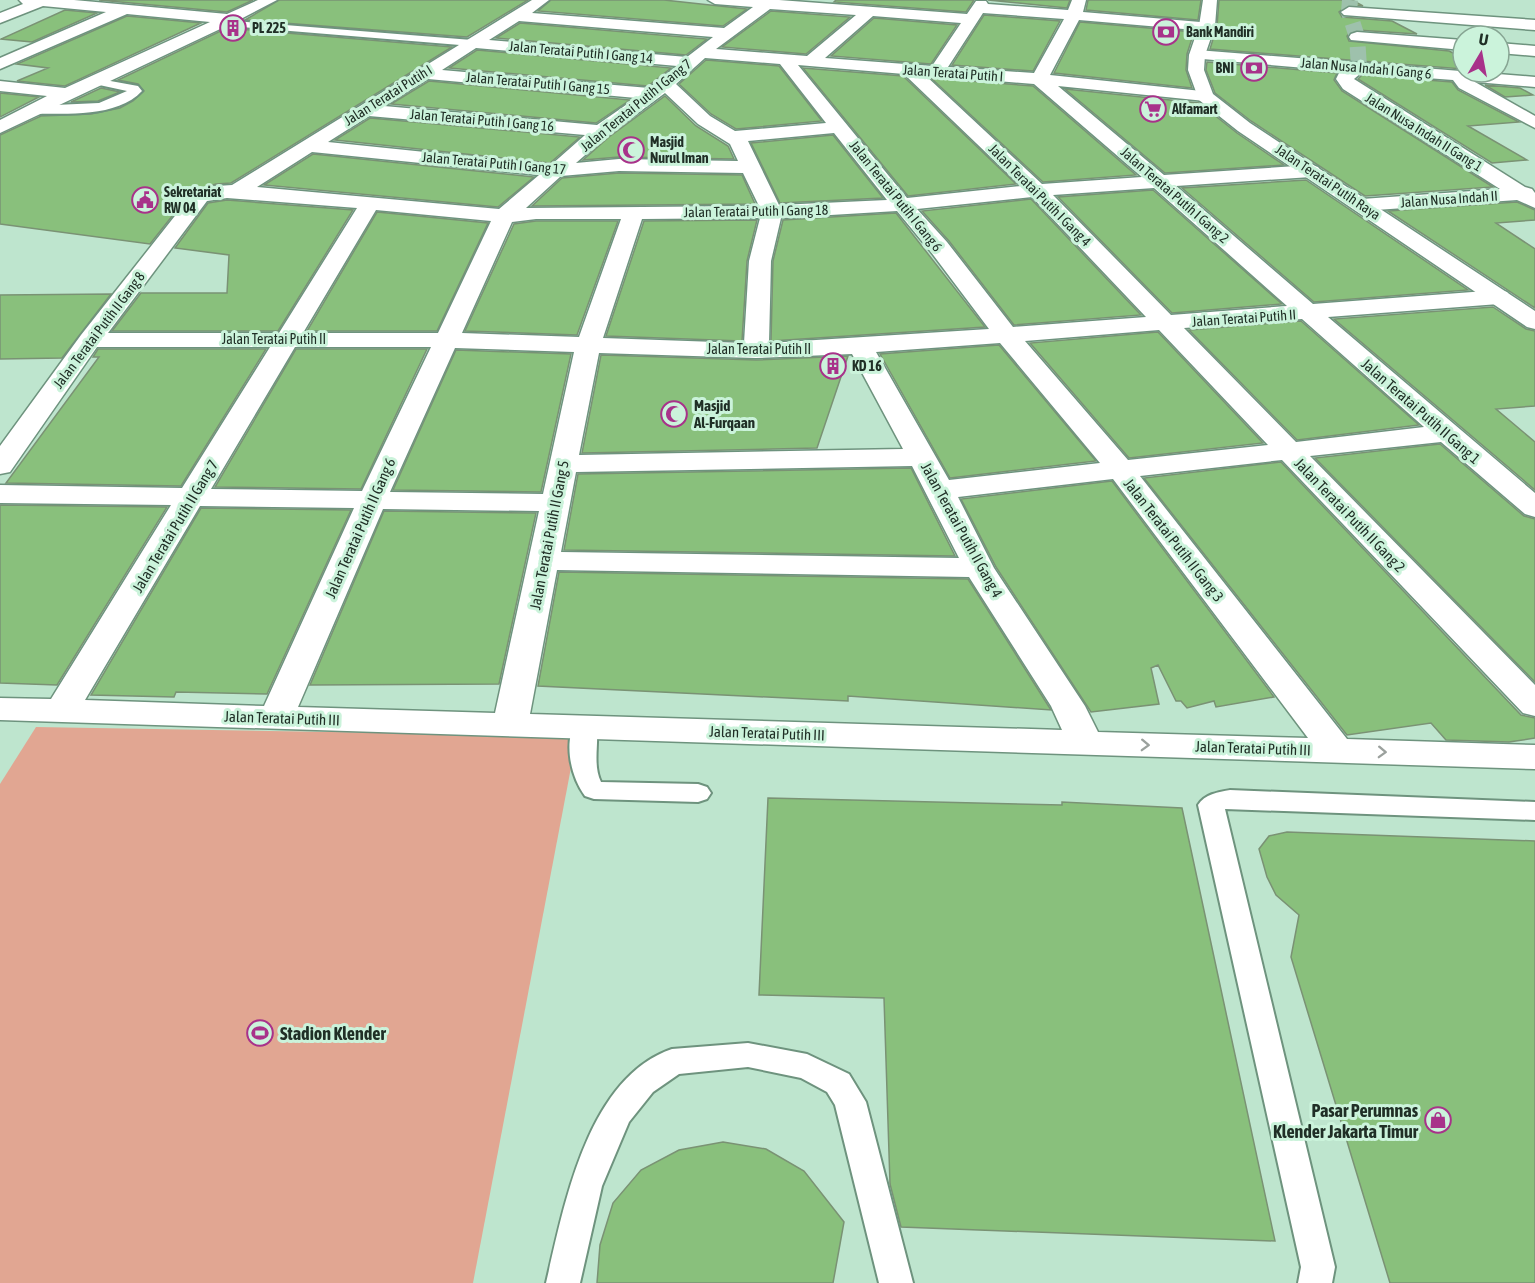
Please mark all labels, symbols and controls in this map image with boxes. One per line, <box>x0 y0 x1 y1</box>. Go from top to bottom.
building icon: PL 225 <box>218 13 248 43</box>
bank icon: Bank Mandiri <box>1151 17 1181 47</box>
place label: PL 225 <box>252 20 286 36</box>
place label: Bank Mandiri <box>1186 24 1254 40</box>
north arrow <box>1451 24 1511 84</box>
text: U <box>1477 30 1490 49</box>
street label: Jalan Teratai Putih I Gang 14 <box>508 38 654 66</box>
bank icon: BNI <box>1239 53 1269 83</box>
street label: Jalan Nusa Indah I Gang 6 <box>1300 54 1432 82</box>
street label: Jalan Teratai Putih I Gang 7 <box>577 55 695 155</box>
place label: BNI <box>1216 60 1234 76</box>
street label: Jalan Teratai Putih I <box>341 62 435 128</box>
street label: Jalan Teratai Putih I <box>902 62 1004 84</box>
street label: Jalan Teratai Putih I Gang 15 <box>465 69 611 97</box>
street label: Jalan Nusa Indah II Gang 1 <box>1363 89 1485 175</box>
supermarket icon: Alfamart <box>1138 94 1168 124</box>
place label: Alfamart <box>1171 101 1218 117</box>
street label: Jalan Teratai Putih I Gang 16 <box>409 106 555 134</box>
place label: Masjid Nurul Iman <box>650 134 709 166</box>
mosque icon: Masjid Nurul Iman <box>616 135 646 165</box>
street label: Jalan Teratai Putih I Gang 6 <box>846 137 946 255</box>
street label: Jalan Teratai Putih I Gang 4 <box>986 141 1095 250</box>
street label: Jalan Teratai Putih Raya <box>1273 141 1383 223</box>
street label: Jalan Teratai Putih I Gang 2 <box>1118 144 1232 246</box>
street label: Jalan Teratai Putih I Gang 17 <box>421 149 567 177</box>
place label: Sekretariat RW 04 <box>164 184 221 216</box>
public building icon: Sekretariat RW 04 <box>130 185 160 215</box>
street label: Jalan Nusa Indah II <box>1400 188 1498 210</box>
street label: Jalan Teratai Putih I Gang 18 <box>684 202 829 220</box>
street label: Jalan Teratai Putih II Gang 8 <box>50 268 148 391</box>
street label: Jalan Teratai Putih II <box>1191 306 1297 330</box>
street label: Jalan Teratai Putih II <box>222 331 326 347</box>
street label: Jalan Teratai Putih II <box>707 341 811 357</box>
building icon: KD 16 <box>818 351 848 381</box>
street label: Jalan Teratai Putih II Gang 1 <box>1358 355 1484 467</box>
place label: KD 16 <box>852 358 882 374</box>
place label: Masjid Al-Furqaan <box>693 397 755 431</box>
mosque icon: Masjid Al-Furqaan <box>659 399 689 429</box>
street label: Jalan Teratai Putih II Gang 6 <box>321 455 399 601</box>
street label: Jalan Teratai Putih II Gang 2 <box>1291 455 1409 575</box>
street label: Jalan Teratai Putih II Gang 7 <box>129 457 221 595</box>
street label: Jalan Teratai Putih II Gang 5 <box>526 459 572 611</box>
street label: Jalan Teratai Putih II Gang 4 <box>918 460 1006 600</box>
street label: Jalan Teratai Putih II Gang 3 <box>1121 475 1227 605</box>
street label: Jalan Teratai Putih III <box>224 707 340 729</box>
street label: Jalan Teratai Putih III <box>709 722 825 744</box>
street label: Jalan Teratai Putih III <box>1195 737 1311 759</box>
one-way arrow <box>1140 738 1149 751</box>
one-way arrow <box>1377 746 1386 758</box>
sports icon: Stadion Klender <box>245 1018 275 1048</box>
place label: Stadion Klender <box>280 1023 386 1044</box>
place label: Pasar Perumnas Klender Jakarta Timur <box>1273 1100 1419 1142</box>
shop icon: Pasar Perumnas Klender Jakarta Timur <box>1423 1105 1453 1135</box>

